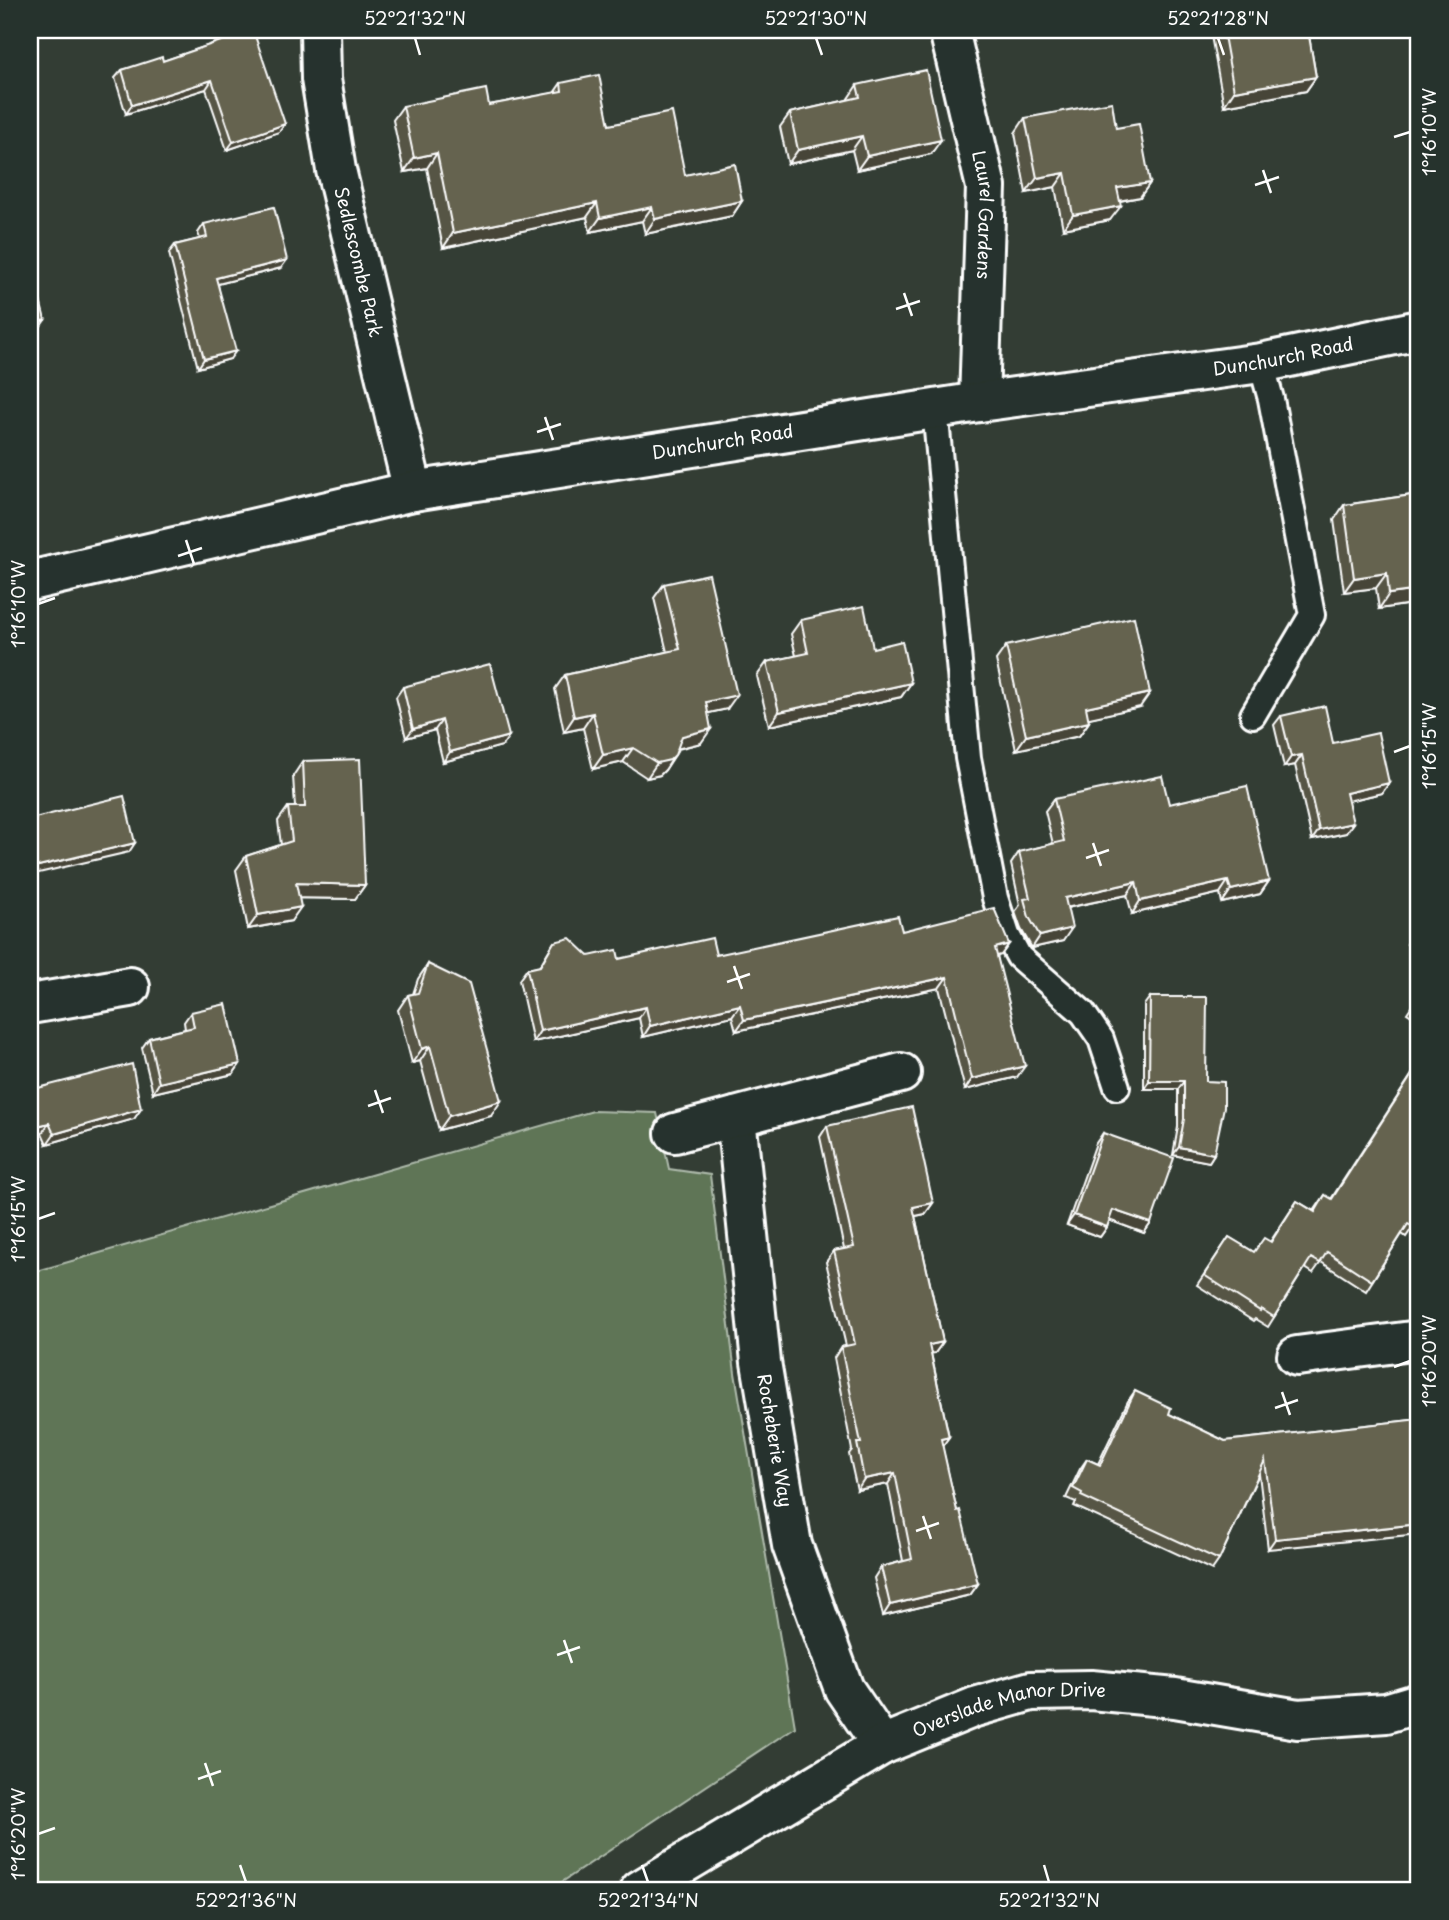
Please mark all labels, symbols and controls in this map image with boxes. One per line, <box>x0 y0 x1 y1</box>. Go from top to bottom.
text: 52°21'32"N <box>364 4 466 31</box>
text: 52°21'30"N <box>765 4 867 31</box>
text: 52°21'28"N <box>1167 4 1269 31</box>
text: 1°16'10"W <box>1415 88 1442 176</box>
street label: Laurel Gardens <box>966 148 1001 280</box>
street label: Sedlescombe Park <box>329 184 391 340</box>
street label: Dunchurch Road <box>1211 329 1356 382</box>
street label: Dunchurch Road <box>650 416 795 465</box>
text: 1°16'10"W <box>4 560 31 648</box>
text: 1°16'15"W <box>1415 702 1442 789</box>
text: 1°16'15"W <box>4 1175 31 1262</box>
text: 1°16'20"W <box>1415 1314 1442 1407</box>
street label: Rocheberie Way <box>751 1372 800 1509</box>
street label: Overslade Manor Drive <box>908 1675 1107 1743</box>
text: 1°16'20"W <box>4 1787 31 1880</box>
text: 52°21'36"N <box>195 1886 297 1913</box>
text: 52°21'34"N <box>597 1886 699 1913</box>
text: 52°21'32"N <box>998 1886 1100 1913</box>

